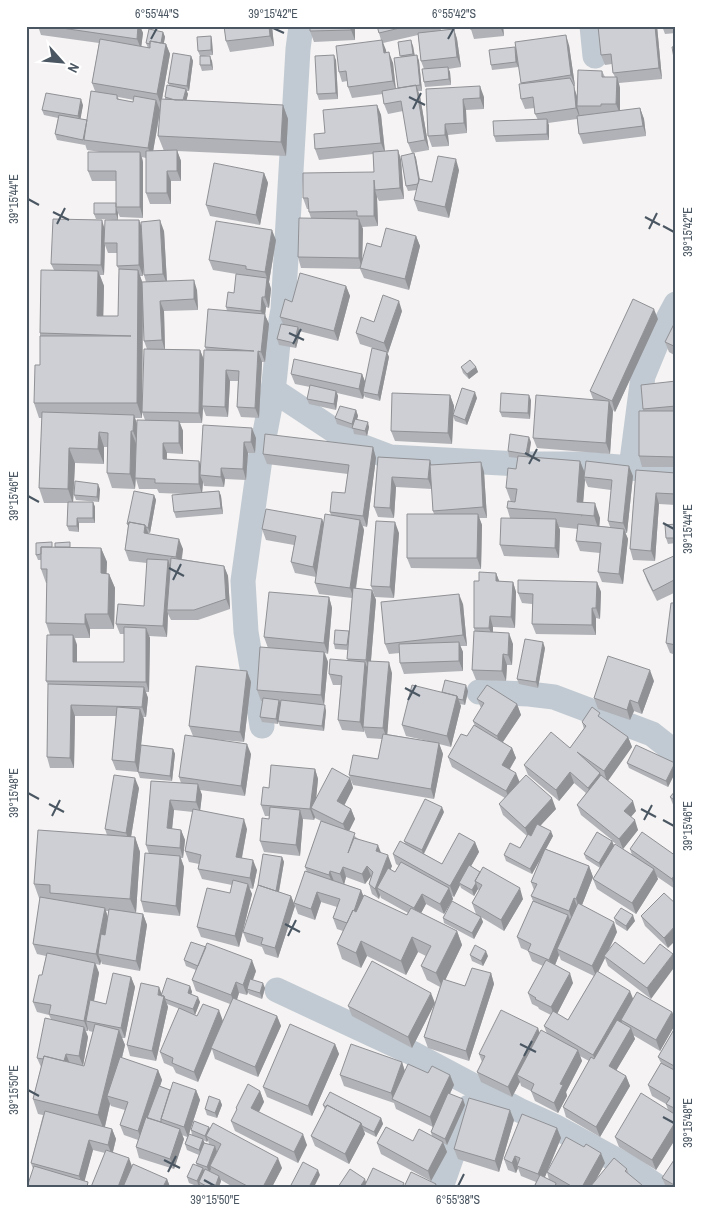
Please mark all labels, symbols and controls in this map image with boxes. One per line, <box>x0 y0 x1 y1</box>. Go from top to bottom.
text: 6°55'44"S <box>135 6 179 22</box>
text: 39°15'42"E <box>248 6 298 22</box>
text: 6°55'42"S <box>432 6 476 22</box>
north arrow <box>38 38 88 88</box>
text: N <box>64 60 83 76</box>
text: 39°15'44"E <box>6 174 22 224</box>
text: 39°15'42"E <box>680 207 696 257</box>
text: 39°15'46"E <box>6 471 22 521</box>
text: 39°15'44"E <box>680 504 696 554</box>
text: 39°15'48"E <box>6 768 22 818</box>
text: 39°15'46"E <box>680 801 696 851</box>
text: 39°15'50"E <box>6 1065 22 1115</box>
text: 39°15'48"E <box>680 1098 696 1148</box>
text: 39°15'50"E <box>190 1192 240 1208</box>
text: 6°55'38"S <box>436 1192 480 1208</box>

